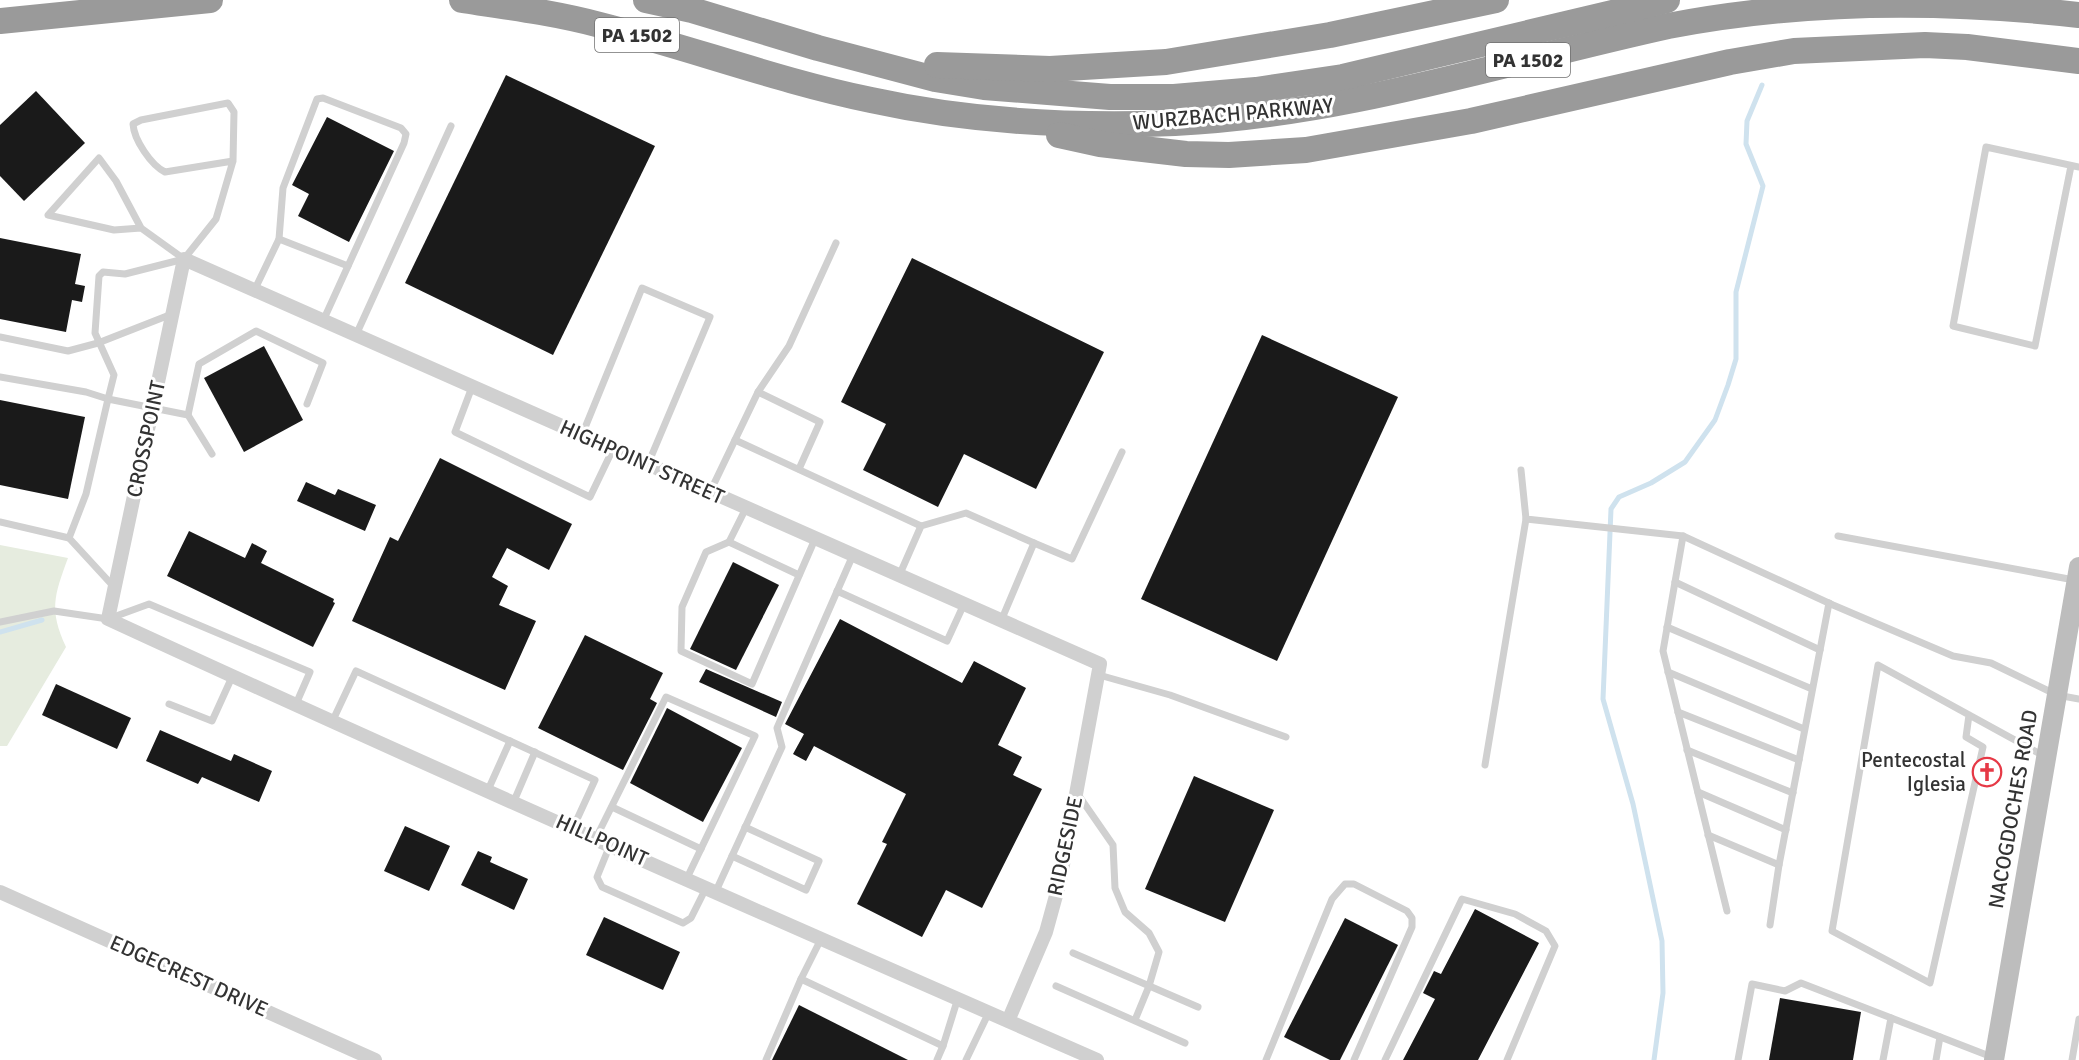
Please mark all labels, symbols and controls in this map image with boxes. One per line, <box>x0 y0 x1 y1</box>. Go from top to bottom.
road number: PA 1502 <box>595 18 679 52</box>
road number: PA 1502 <box>1486 43 1570 77</box>
street label: WURZBACH PARKWAY <box>1132 92 1335 136</box>
street label: CROSSPOINT <box>121 378 171 500</box>
street label: HIGHPOINT STREET <box>556 414 729 510</box>
street label: NACOGDOCHES ROAD <box>1983 708 2043 910</box>
place label: Pentecostal Iglesia <box>1861 747 1966 797</box>
church icon: Pentecostal Iglesia <box>1971 756 2003 788</box>
street label: RIDGESIDE <box>1042 794 1088 898</box>
street label: HILLPOINT <box>552 808 653 872</box>
street label: EDGECREST DRIVE <box>106 929 272 1023</box>

